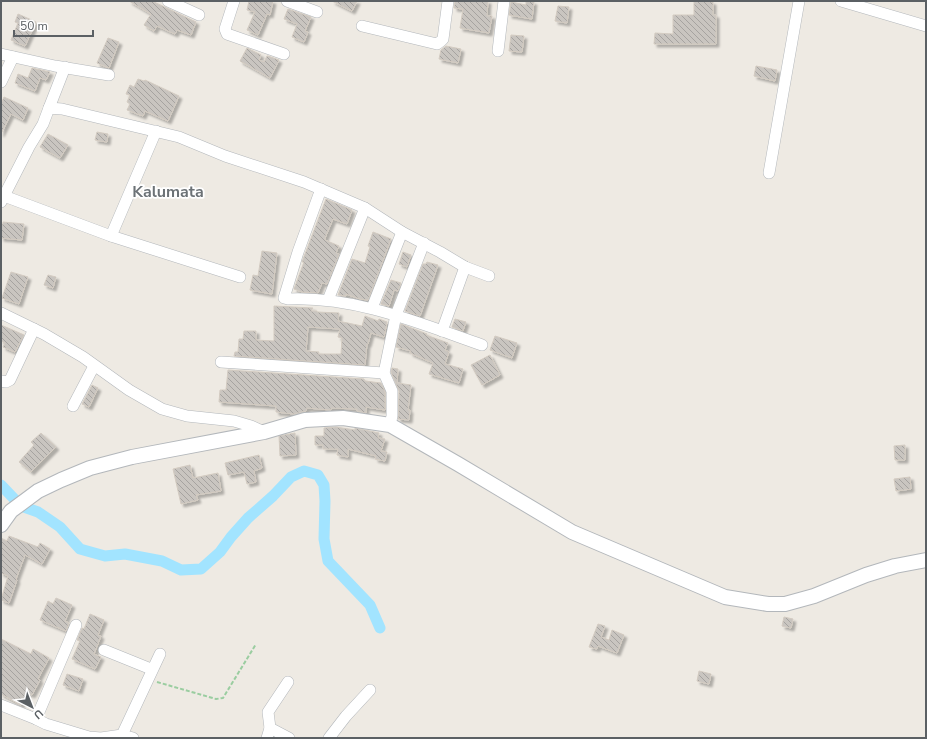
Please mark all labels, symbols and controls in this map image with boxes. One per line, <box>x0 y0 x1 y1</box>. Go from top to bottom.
scale bar <box>14 12 93 38</box>
text: 50 m <box>20 18 48 34</box>
district label: Kalumata <box>132 181 204 203</box>
north arrow <box>12 687 52 727</box>
text: U <box>30 706 46 722</box>

